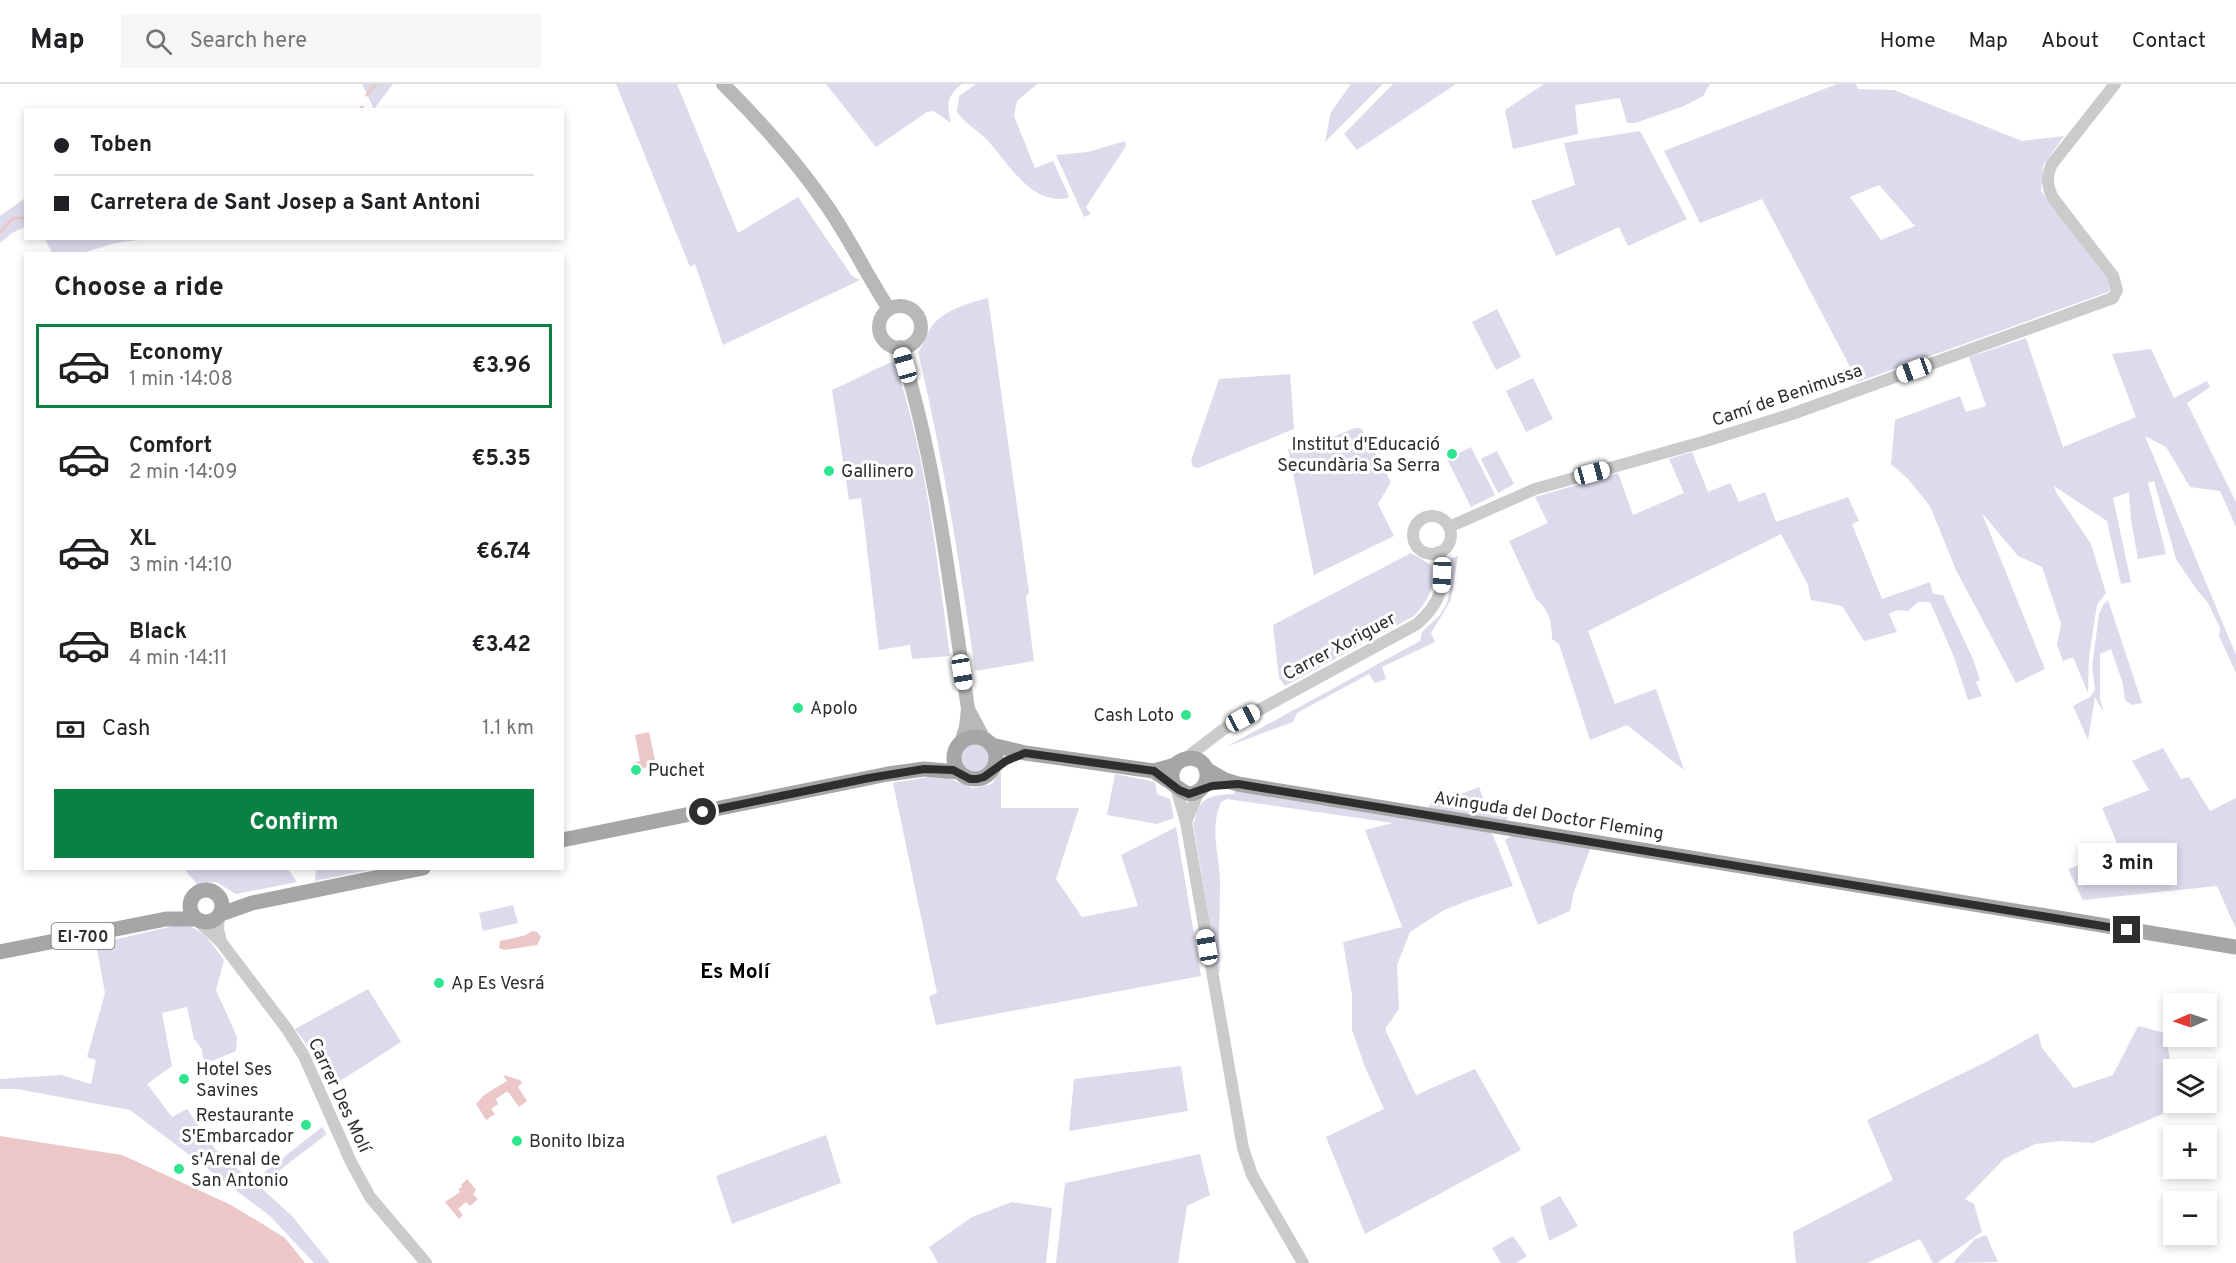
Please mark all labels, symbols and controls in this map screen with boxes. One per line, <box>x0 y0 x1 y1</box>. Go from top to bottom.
search box <box>121 14 541 68</box>
text: Map <box>30 23 85 59</box>
icon: search <box>142 25 175 58</box>
text: Search here <box>190 28 307 55</box>
text: Home <box>1880 28 1936 55</box>
text: Map <box>1969 28 2008 55</box>
text: About <box>2041 28 2099 55</box>
text: Contact <box>2132 28 2206 55</box>
text: Toben <box>90 132 152 159</box>
text: Carretera de Sant Josep a Sant Antoni <box>90 190 481 217</box>
text: Choose a ride <box>54 271 224 305</box>
icon: car <box>57 339 111 393</box>
text: Economy <box>129 340 223 367</box>
car <box>891 345 919 385</box>
text: €3.96 <box>472 353 531 380</box>
car <box>1894 355 1934 385</box>
street label: Camí de Benimussa <box>1709 360 1866 433</box>
text: 1 min · 14:08 <box>129 367 233 393</box>
icon: car <box>57 432 111 486</box>
text: Comfort <box>129 433 212 460</box>
place label: Institut d'Educació Secundària Sa Serra <box>1277 434 1440 478</box>
text: €5.35 <box>472 446 531 473</box>
marker: Institut d'Educació Secundària Sa Serra <box>1445 447 1459 461</box>
text: 2 min · 14:09 <box>129 460 237 486</box>
car <box>1572 460 1612 486</box>
place label: Gallinero <box>841 461 914 484</box>
marker: Gallinero <box>822 464 836 478</box>
icon: car <box>57 525 111 579</box>
text: XL <box>129 526 156 553</box>
text: €6.74 <box>476 539 531 566</box>
text: 3 min · 14:10 <box>129 553 233 579</box>
car <box>1432 557 1452 593</box>
street label: Carrer Xoriguer <box>1279 608 1400 687</box>
icon: car <box>57 618 111 672</box>
text: Black <box>129 619 187 646</box>
text: €3.42 <box>471 632 531 659</box>
text: 4 min · 14:11 <box>129 646 228 672</box>
car <box>950 653 974 691</box>
place label: Apolo <box>810 698 857 721</box>
marker: Apolo <box>791 701 805 715</box>
car <box>1223 702 1263 734</box>
place label: Cash Loto <box>1093 705 1174 728</box>
marker: Cash Loto <box>1179 708 1193 722</box>
icon: cash <box>54 713 87 746</box>
text: Cash <box>102 716 151 743</box>
text: 1.1 km <box>482 716 534 742</box>
place label: Puchet <box>648 760 705 783</box>
marker: Puchet <box>629 763 643 777</box>
street label: Avinguda del Doctor Fleming <box>1432 787 1665 846</box>
button: Confirm <box>54 789 534 858</box>
route start <box>689 798 716 825</box>
callout: 3 min <box>2078 843 2176 885</box>
text: 3 min <box>2101 851 2154 877</box>
route end <box>2113 916 2140 943</box>
road number: EI-700 <box>52 923 115 949</box>
car <box>1195 928 1219 966</box>
district label: Es Molí <box>700 959 772 986</box>
place label: Ap Es Vesrá <box>451 973 544 996</box>
marker: Ap Es Vesrá <box>432 976 446 990</box>
north arrow <box>2163 993 2217 1047</box>
map controls <box>2163 993 2217 1245</box>
street label: Carrer Des Molí <box>302 1035 376 1158</box>
place label: Hotel Ses Savines <box>196 1059 272 1103</box>
button: layers <box>2163 1059 2217 1113</box>
marker: Hotel Ses Savines <box>177 1072 191 1086</box>
place label: Restaurante S'Embarcador <box>181 1105 294 1149</box>
marker: Restaurante S'Embarcador <box>299 1118 313 1132</box>
button: + <box>2163 1125 2217 1179</box>
place label: Bonito Ibiza <box>529 1131 625 1154</box>
marker: Bonito Ibiza <box>510 1134 524 1148</box>
place label: s'Arenal de San Antonio <box>191 1149 289 1193</box>
marker: s'Arenal de San Antonio <box>172 1162 186 1176</box>
button: − <box>2163 1191 2217 1245</box>

